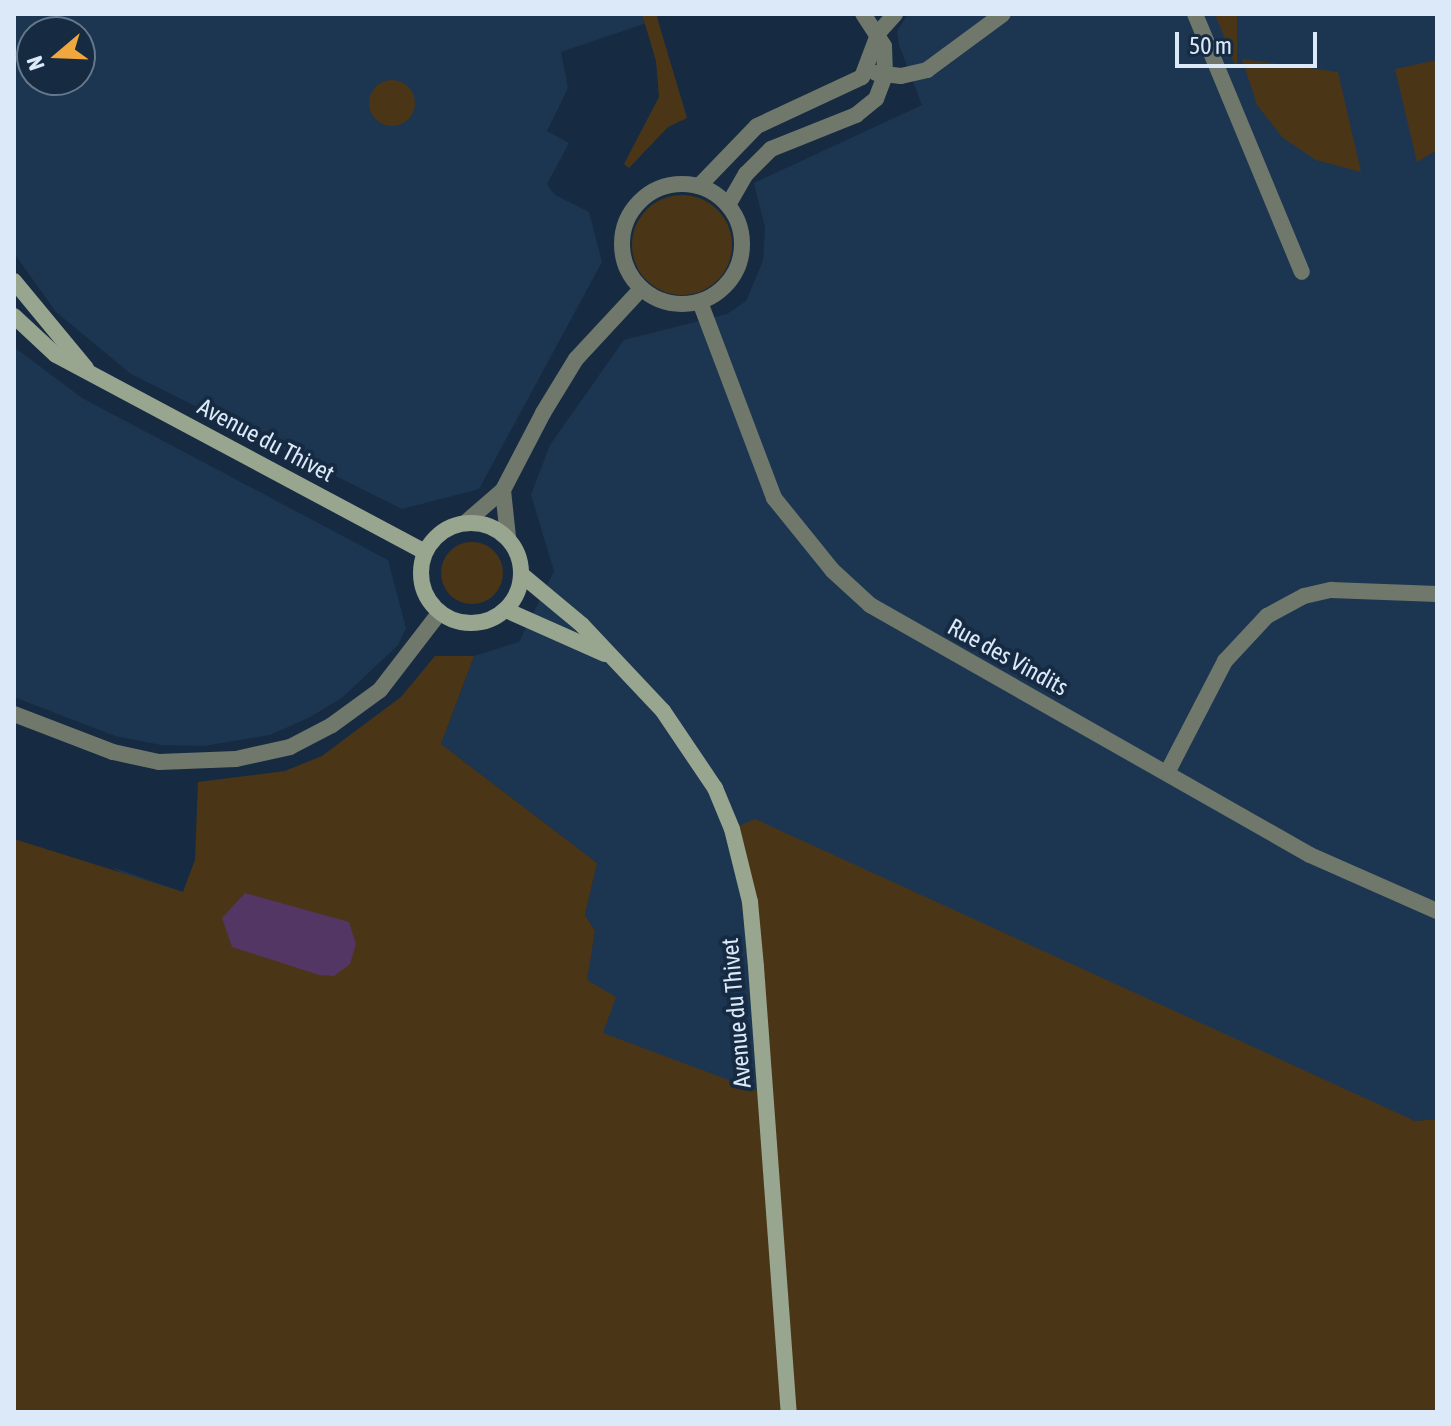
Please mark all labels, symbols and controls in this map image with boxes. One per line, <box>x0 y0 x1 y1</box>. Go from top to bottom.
north arrow <box>16 16 96 96</box>
scale bar <box>1179 16 1321 66</box>
text: 50 m <box>1189 32 1232 59</box>
text: N <box>21 53 50 74</box>
street label: Avenue du Thivet <box>193 392 339 488</box>
street label: Rue des Vindits <box>943 612 1073 702</box>
street label: Avenue du Thivet <box>715 937 757 1089</box>

